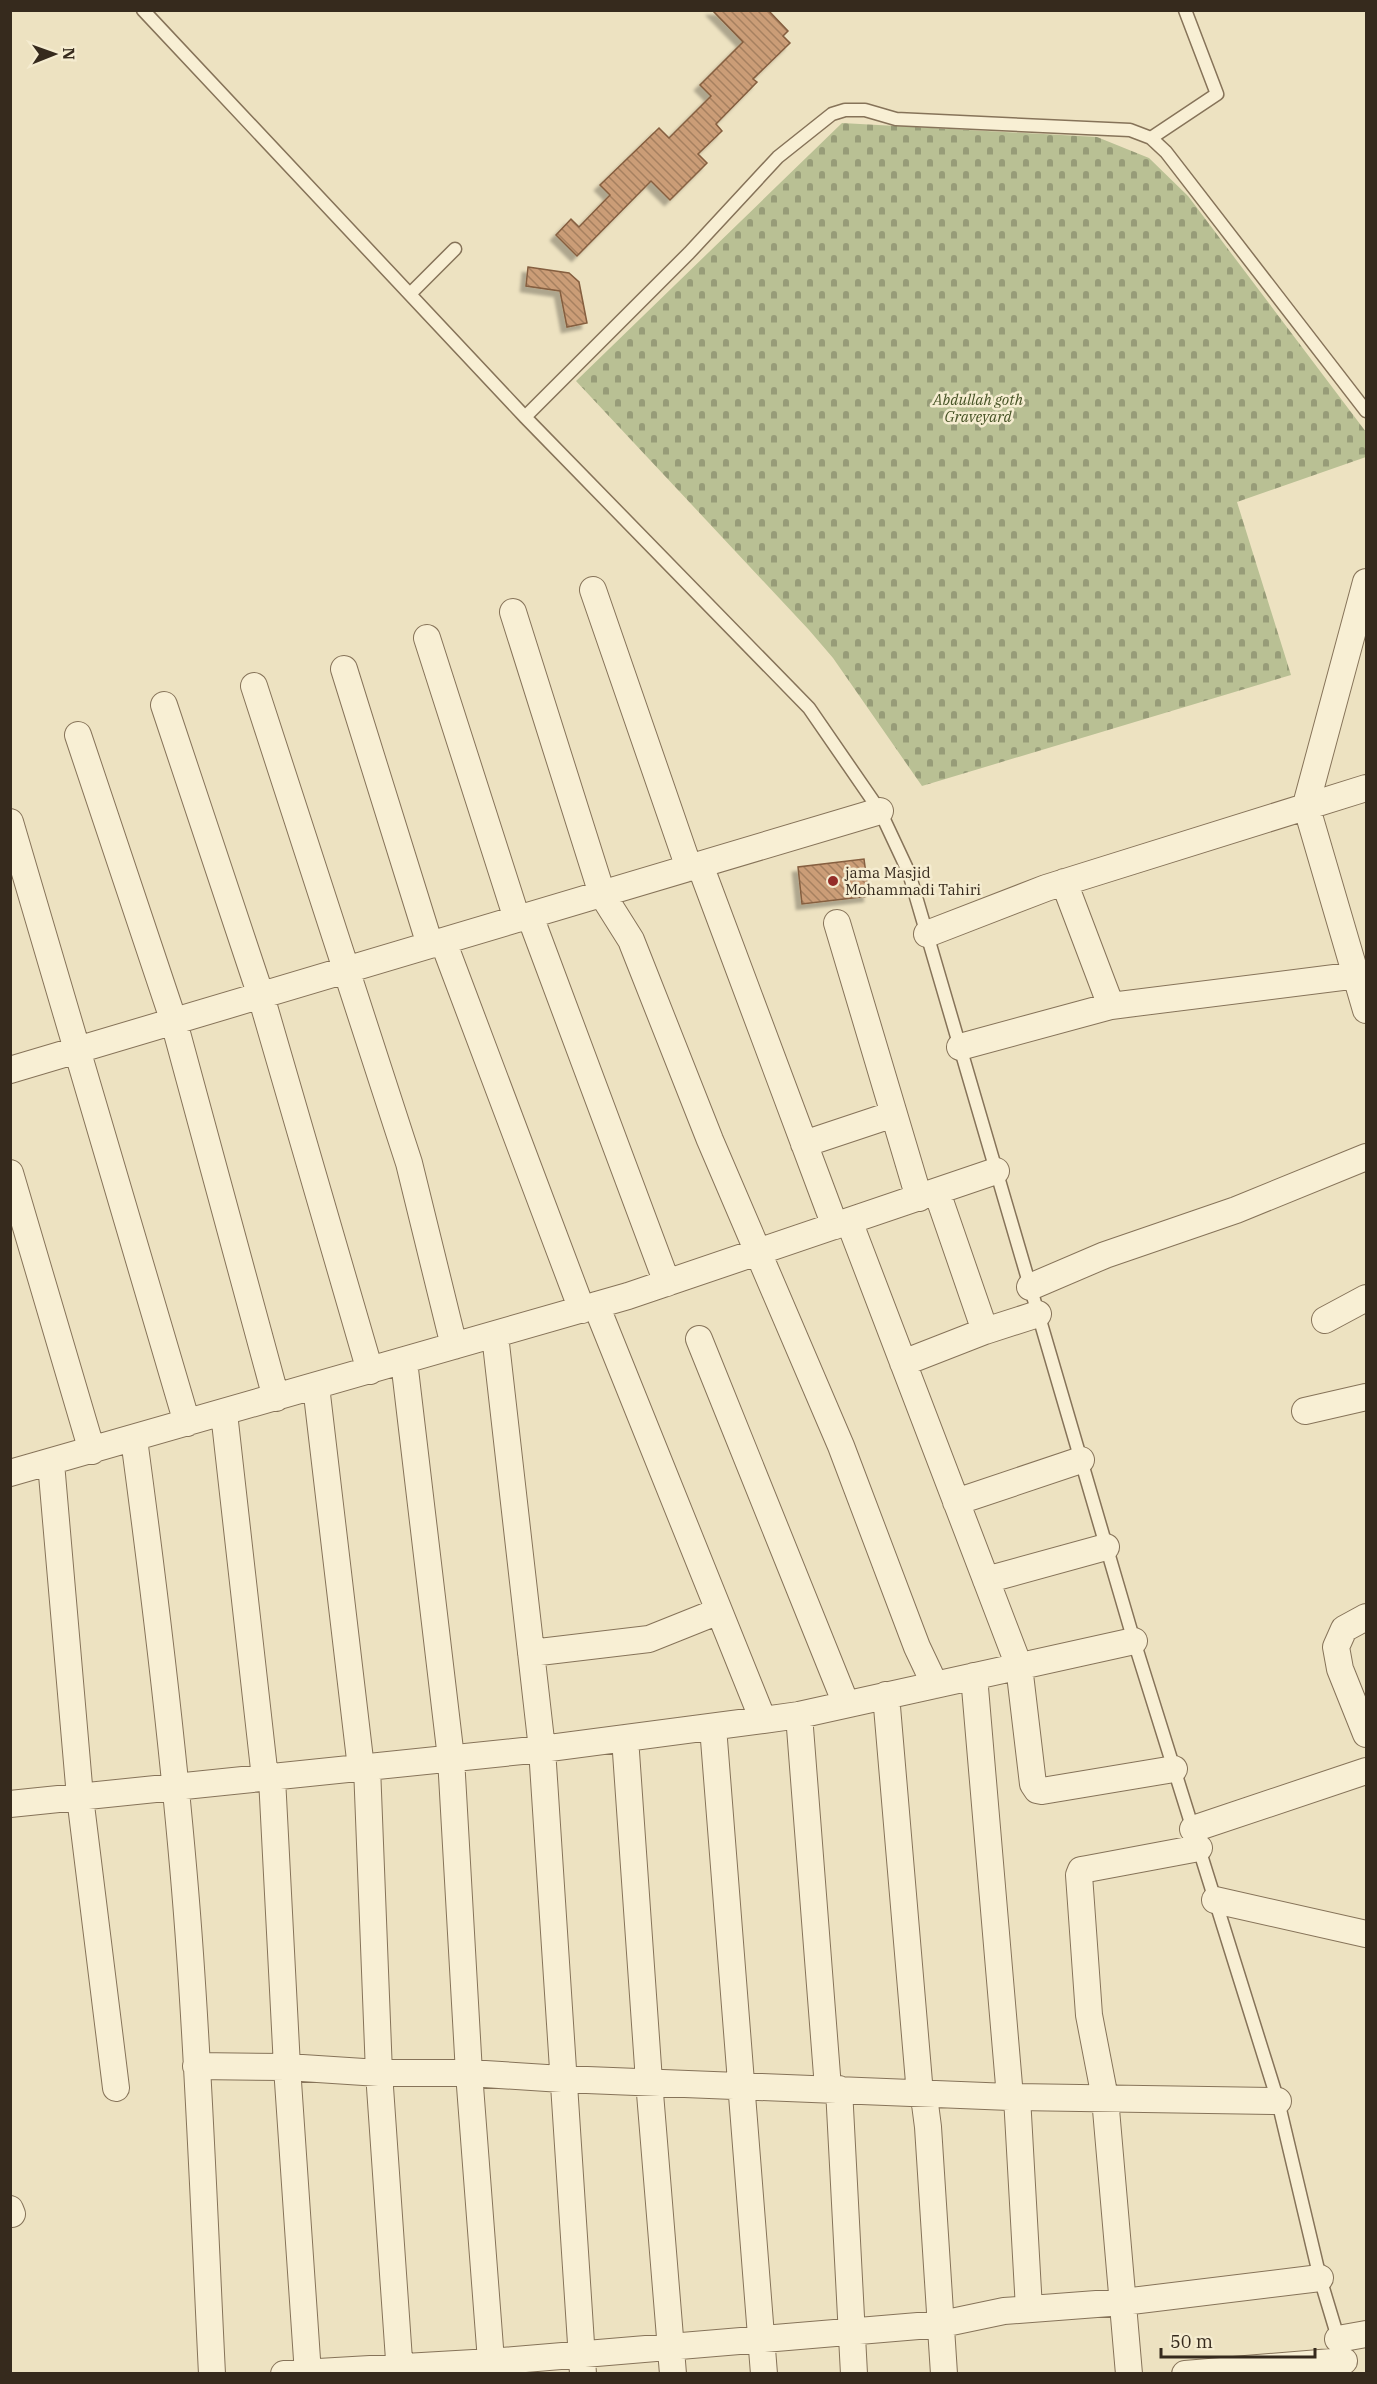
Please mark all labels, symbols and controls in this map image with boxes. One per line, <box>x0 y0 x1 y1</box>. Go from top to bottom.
north arrow <box>24 24 84 84</box>
text: N <box>59 47 79 60</box>
park label: Abdullah goth Graveyard <box>932 390 1024 426</box>
place label: jama Masjid Mohammadi Tahiri <box>844 863 981 899</box>
marker: jama Masjid Mohammadi Tahiri <box>826 874 840 888</box>
scale bar <box>1161 2321 1316 2359</box>
text: 50 m <box>1170 2330 1213 2353</box>

